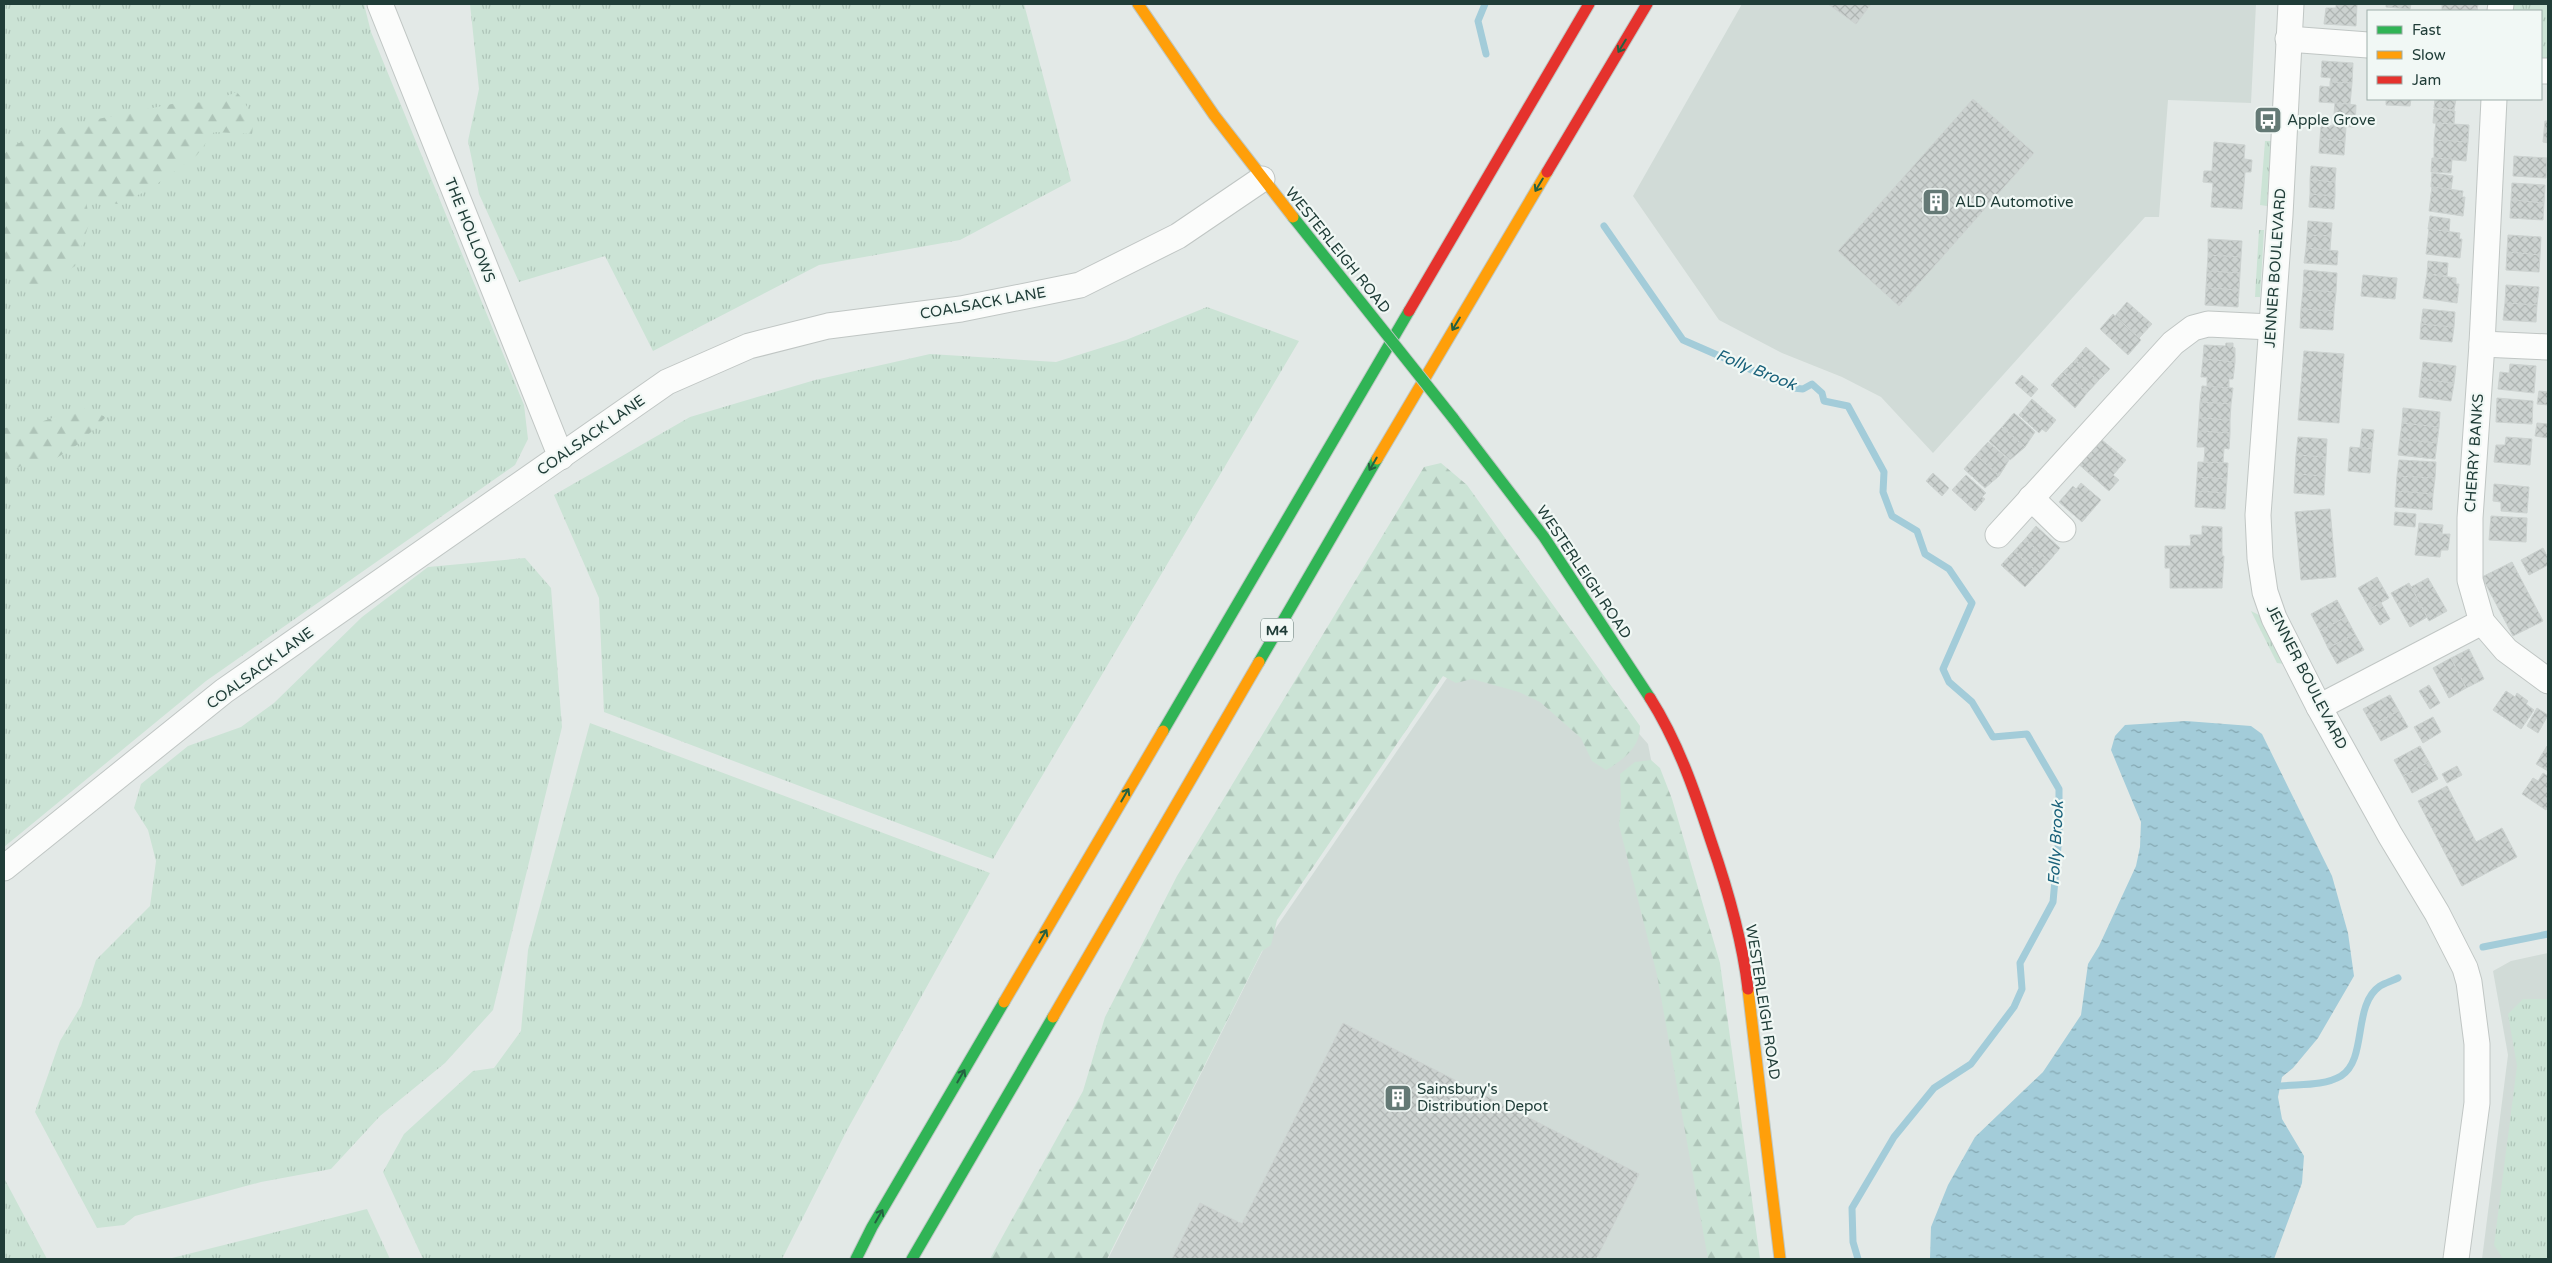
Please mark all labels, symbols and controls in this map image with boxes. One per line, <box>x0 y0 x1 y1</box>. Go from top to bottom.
legend <box>2367 10 2542 100</box>
text: Fast <box>2412 21 2442 39</box>
one-way arrow <box>1617 38 1627 52</box>
text: Slow <box>2412 46 2446 64</box>
text: Jam <box>2412 71 2441 89</box>
bus stop icon: Apple Grove <box>2253 105 2283 135</box>
place label: Apple Grove <box>2287 111 2375 129</box>
street label: THE HOLLOWS <box>441 175 499 285</box>
one-way arrow <box>1533 178 1543 192</box>
street label: WESTERLEIGH ROAD <box>1282 183 1394 317</box>
building icon: ALD Automotive <box>1921 187 1951 217</box>
street label: JENNER BOULEVARD <box>2260 188 2290 348</box>
place label: ALD Automotive <box>1955 193 2074 211</box>
street label: COALSACK LANE <box>919 283 1047 323</box>
one-way arrow <box>1450 317 1460 331</box>
water label: Folly Brook <box>1713 345 1800 396</box>
street label: COALSACK LANE <box>534 391 648 479</box>
street label: CHERRY BANKS <box>2461 393 2487 513</box>
one-way arrow <box>1368 457 1378 472</box>
street label: WESTERLEIGH ROAD <box>1533 502 1635 642</box>
street label: JENNER BOULEVARD <box>2263 602 2351 752</box>
road number: M4 <box>1261 618 1293 642</box>
street label: COALSACK LANE <box>203 623 317 713</box>
one-way arrow <box>1120 789 1130 803</box>
water label: Folly Brook <box>2044 799 2068 886</box>
street label: WESTERLEIGH ROAD <box>1742 923 1784 1081</box>
one-way arrow <box>1038 929 1048 943</box>
one-way arrow <box>956 1069 966 1083</box>
place label: Sainsbury's Distribution Depot <box>1417 1080 1548 1115</box>
building icon: Sainsbury's Distribution Depot <box>1383 1083 1413 1113</box>
one-way arrow <box>874 1210 884 1224</box>

